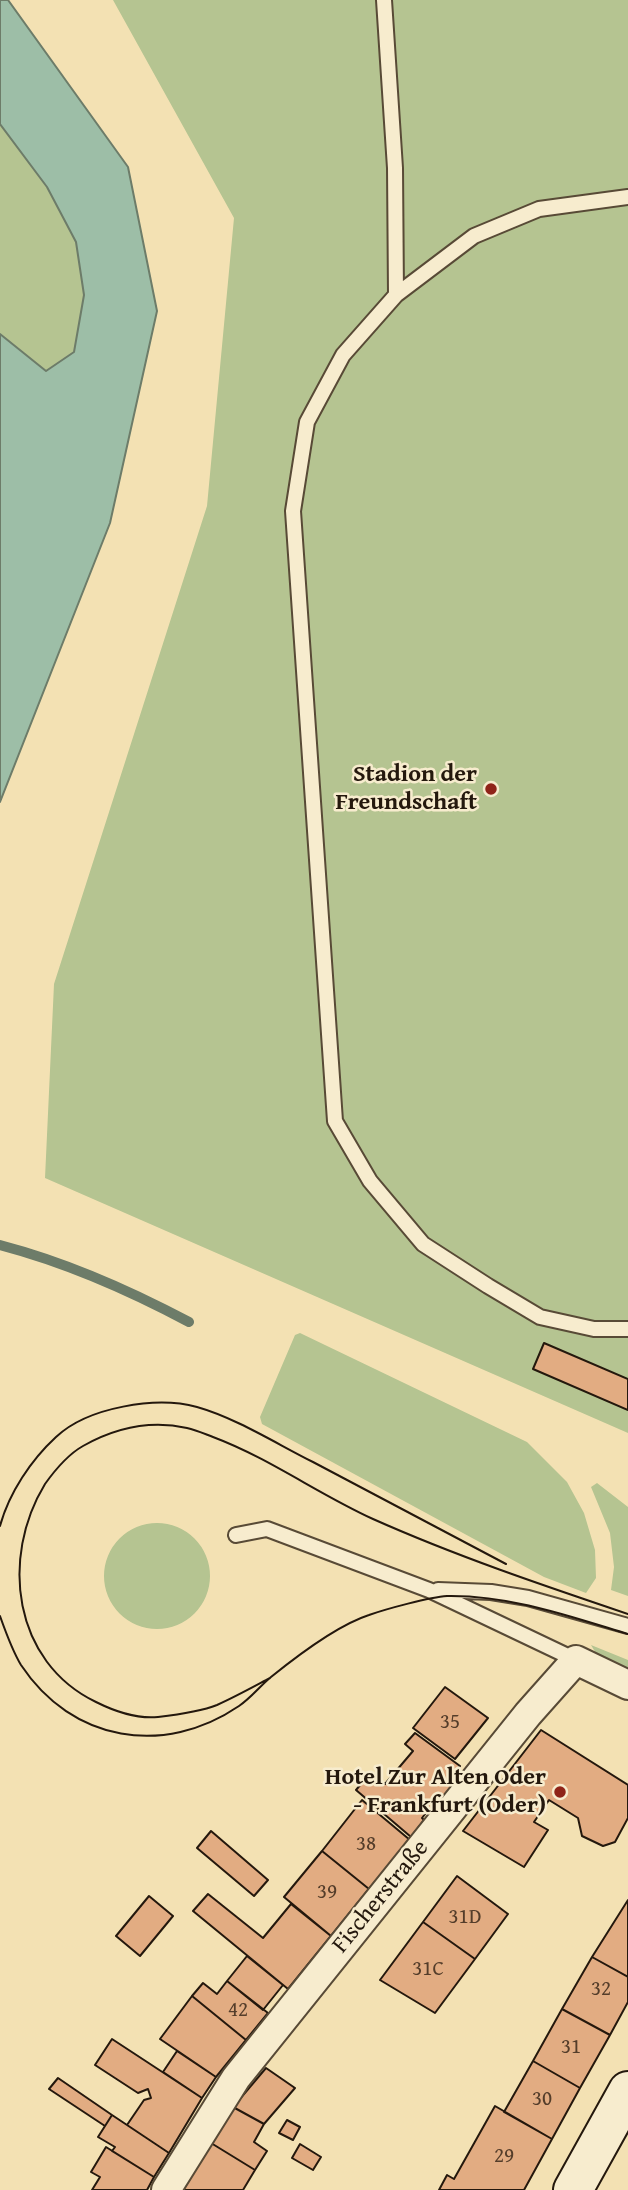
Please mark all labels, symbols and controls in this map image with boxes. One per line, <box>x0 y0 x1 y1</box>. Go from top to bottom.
place label: Stadion der Freundschaft <box>335 761 477 817</box>
marker: Stadion der Freundschaft <box>483 781 499 797</box>
house number: 35 <box>440 1710 460 1736</box>
place label: Hotel Zur Alten Oder - Frankfurt (Oder) <box>325 1764 546 1820</box>
marker: Hotel Zur Alten Oder - Frankfurt (Oder) <box>552 1784 568 1800</box>
house number: 38 <box>356 1832 376 1858</box>
street label: Fischerstraße <box>327 1835 435 1959</box>
house number: 39 <box>317 1880 337 1906</box>
house number: 31D <box>449 1905 481 1931</box>
house number: 31C <box>412 1957 444 1983</box>
house number: 32 <box>591 1977 611 2003</box>
house number: 42 <box>228 1998 248 2024</box>
house number: 31 <box>561 2035 581 2061</box>
house number: 30 <box>532 2087 552 2113</box>
house number: 29 <box>494 2144 514 2170</box>

